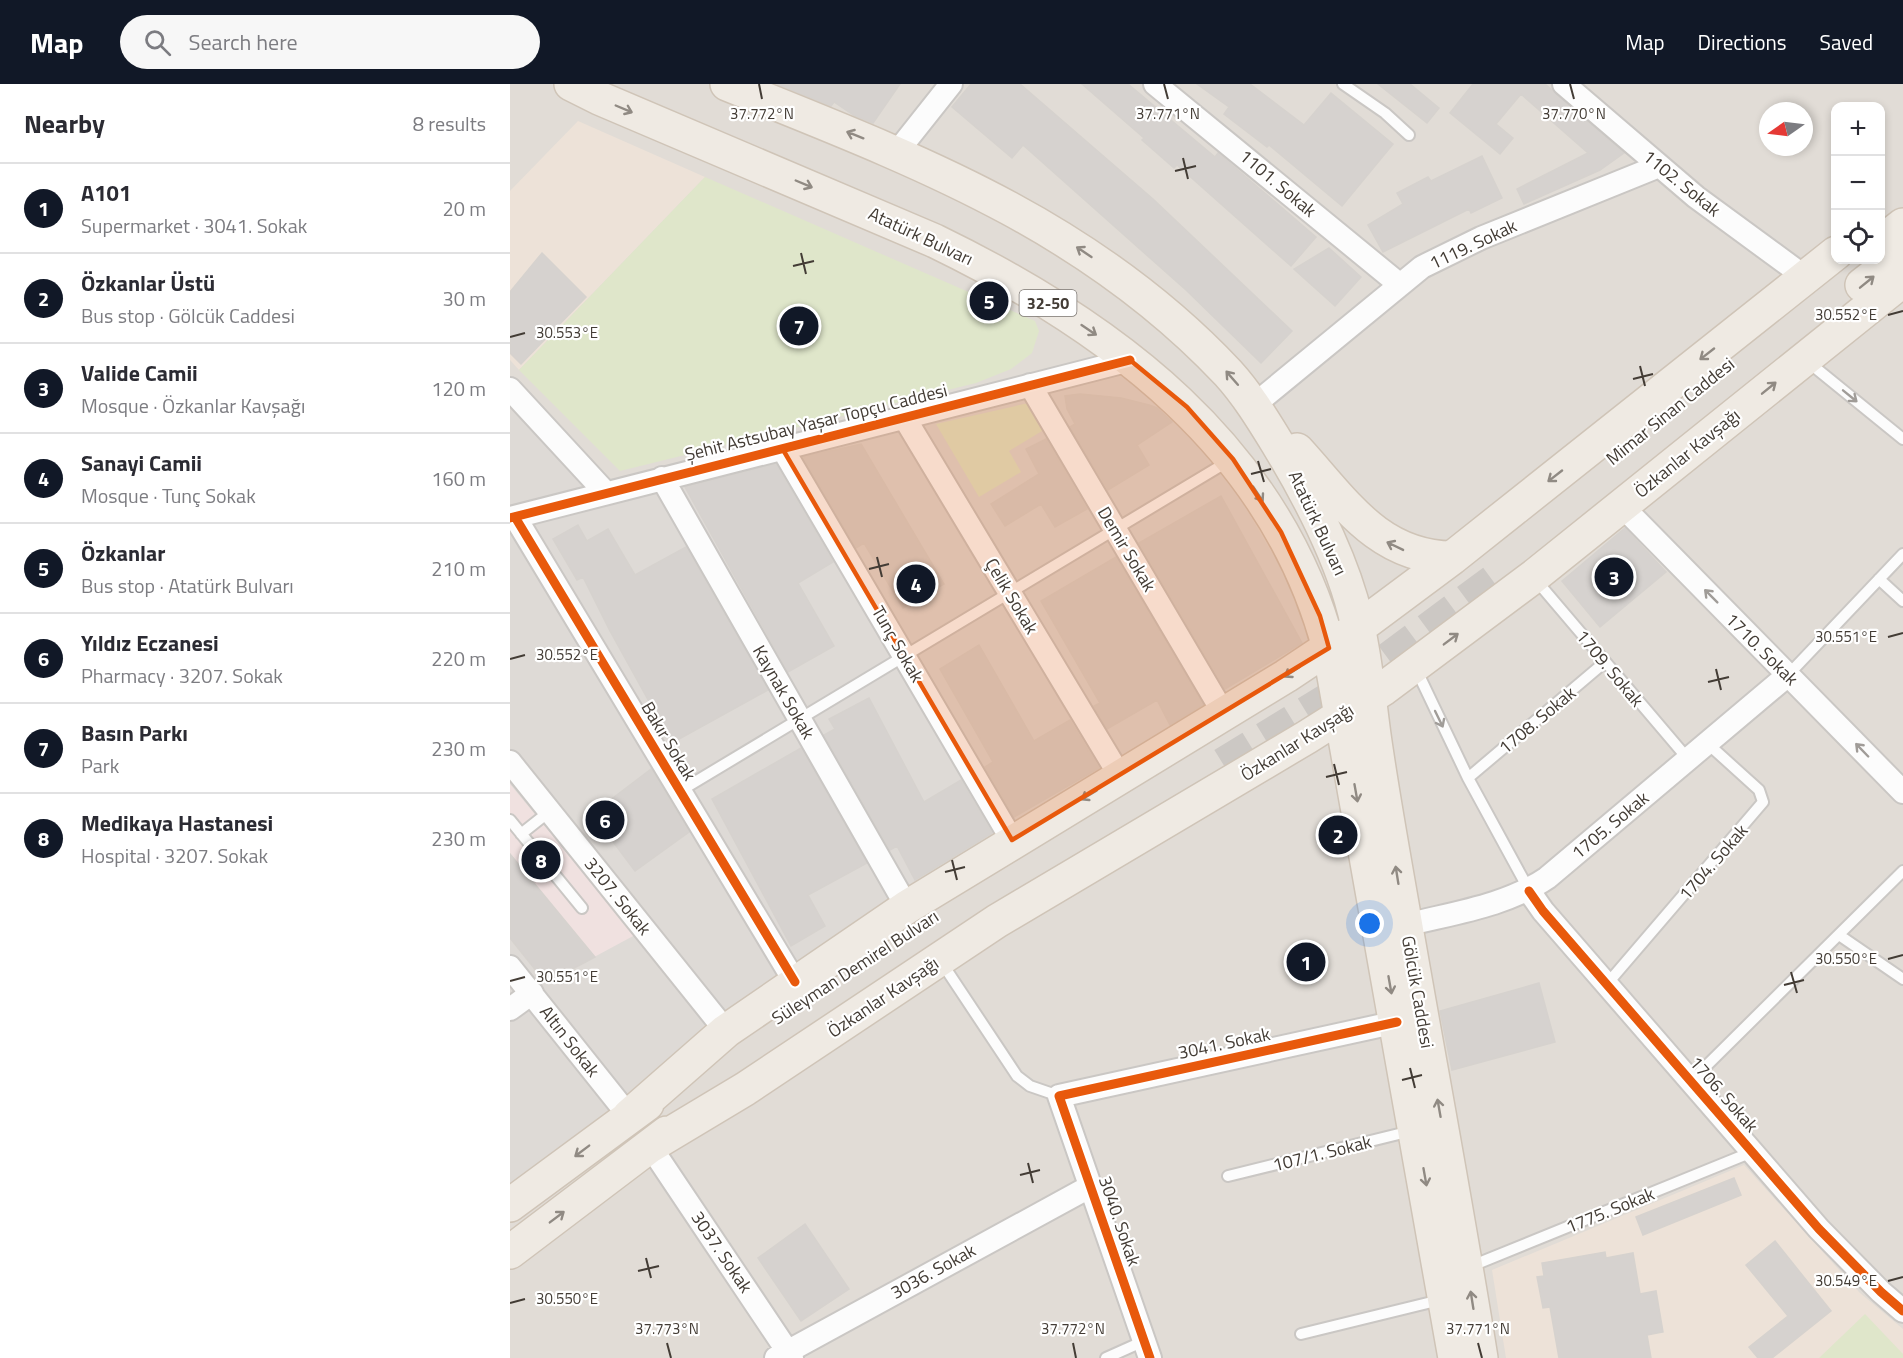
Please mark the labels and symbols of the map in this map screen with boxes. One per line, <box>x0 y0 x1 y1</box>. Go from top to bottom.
text: 37.772°N <box>730 102 794 125</box>
text: 37.771°N <box>1136 102 1200 125</box>
text: 37.770°N <box>1542 102 1606 125</box>
north arrow <box>1759 102 1813 156</box>
one-way arrow <box>614 104 633 115</box>
one-way arrow <box>846 129 864 140</box>
street label: 1101. Sokak <box>1233 143 1323 224</box>
street label: 1102. Sokak <box>1637 143 1727 223</box>
one-way arrow <box>794 179 813 190</box>
street label: Atatürk Bulvarı <box>864 200 978 272</box>
street label: 1119. Sokak <box>1425 212 1521 276</box>
one-way arrow <box>1076 245 1093 258</box>
one-way arrow <box>1858 275 1874 288</box>
pin: 5 <box>970 278 1008 324</box>
road number: 32-50 <box>1020 290 1076 316</box>
text: 30.552°E <box>1815 303 1877 326</box>
pin: 7 <box>780 304 818 348</box>
text: 30.553°E <box>536 321 598 344</box>
one-way arrow <box>1080 324 1097 336</box>
one-way arrow <box>1700 348 1716 361</box>
street label: Mimar Sinan Caddesi <box>1600 351 1740 471</box>
one-way arrow <box>1225 371 1239 386</box>
street label: Şehit Astsubay Yaşar Topçu Caddesi <box>682 376 950 468</box>
one-way arrow <box>1760 381 1776 394</box>
one-way arrow <box>1842 389 1857 403</box>
street label: Özkanlar Kavşağı <box>1628 402 1746 504</box>
street label: Atatürk Bulvarı <box>1282 466 1354 580</box>
one-way arrow <box>1547 469 1563 482</box>
one-way arrow <box>1252 486 1264 502</box>
street label: Demir Sokak <box>1091 501 1163 597</box>
one-way arrow <box>1387 539 1405 551</box>
street label: Çelik Sokak <box>979 553 1046 640</box>
pin: 3 <box>1594 554 1634 600</box>
pin: 4 <box>896 562 936 606</box>
one-way arrow <box>1703 589 1718 604</box>
street label: Tunç Sokak <box>865 601 931 688</box>
street label: 1710. Sokak <box>1719 606 1805 692</box>
street label: 1709. Sokak <box>1570 623 1651 713</box>
text: 30.551°E <box>1815 625 1877 648</box>
one-way arrow <box>1442 633 1458 645</box>
street label: Kaynak Sokak <box>746 640 822 744</box>
text: 30.552°E <box>536 643 598 666</box>
one-way arrow <box>1284 666 1301 678</box>
street label: 1708. Sokak <box>1492 679 1582 760</box>
street label: Bakır Sokak <box>635 696 704 786</box>
street label: Özkanlar Kavşağı <box>1235 696 1359 788</box>
one-way arrow <box>1434 709 1446 727</box>
one-way arrow <box>1855 743 1869 758</box>
one-way arrow <box>1350 783 1361 803</box>
street label: 1705. Sokak <box>1565 784 1655 865</box>
one-way arrow <box>1081 789 1098 801</box>
pin: 6 <box>586 798 625 842</box>
pin: 2 <box>1318 812 1358 858</box>
street label: 1704. Sokak <box>1672 818 1754 906</box>
pin: 8 <box>522 838 561 882</box>
street label: 3207. Sokak <box>578 851 658 941</box>
one-way arrow <box>1392 865 1403 885</box>
street label: Süleyman Demirel Bulvarı <box>766 903 944 1031</box>
your location <box>1355 909 1384 938</box>
street label: Gölcük Caddesi <box>1395 934 1441 1050</box>
pin: 1 <box>1286 940 1326 984</box>
text: 30.550°E <box>1815 947 1877 970</box>
street label: Özkanlar Kavşağı <box>822 950 944 1044</box>
text: 30.551°E <box>536 965 598 988</box>
one-way arrow <box>1385 975 1396 995</box>
street label: Altın Sokak <box>533 999 607 1083</box>
street label: 3041. Sokak <box>1175 1020 1273 1066</box>
street label: 1706. Sokak <box>1683 1050 1765 1138</box>
one-way arrow <box>1433 1099 1444 1118</box>
street label: 107/1. Sokak <box>1270 1128 1375 1178</box>
one-way arrow <box>575 1145 591 1157</box>
one-way arrow <box>1419 1167 1430 1187</box>
street label: 3040. Sokak <box>1092 1172 1148 1270</box>
street label: 1775. Sokak <box>1562 1180 1659 1240</box>
street label: 3037. Sokak <box>685 1206 760 1299</box>
one-way arrow <box>548 1211 564 1223</box>
street label: 3036. Sokak <box>886 1236 981 1306</box>
text: 30.549°E <box>1815 1269 1877 1292</box>
text: 30.550°E <box>536 1287 598 1310</box>
one-way arrow <box>1466 1291 1477 1311</box>
text: 37.773°N <box>635 1317 699 1340</box>
text: 37.772°N <box>1041 1317 1105 1340</box>
text: 37.771°N <box>1446 1317 1510 1340</box>

